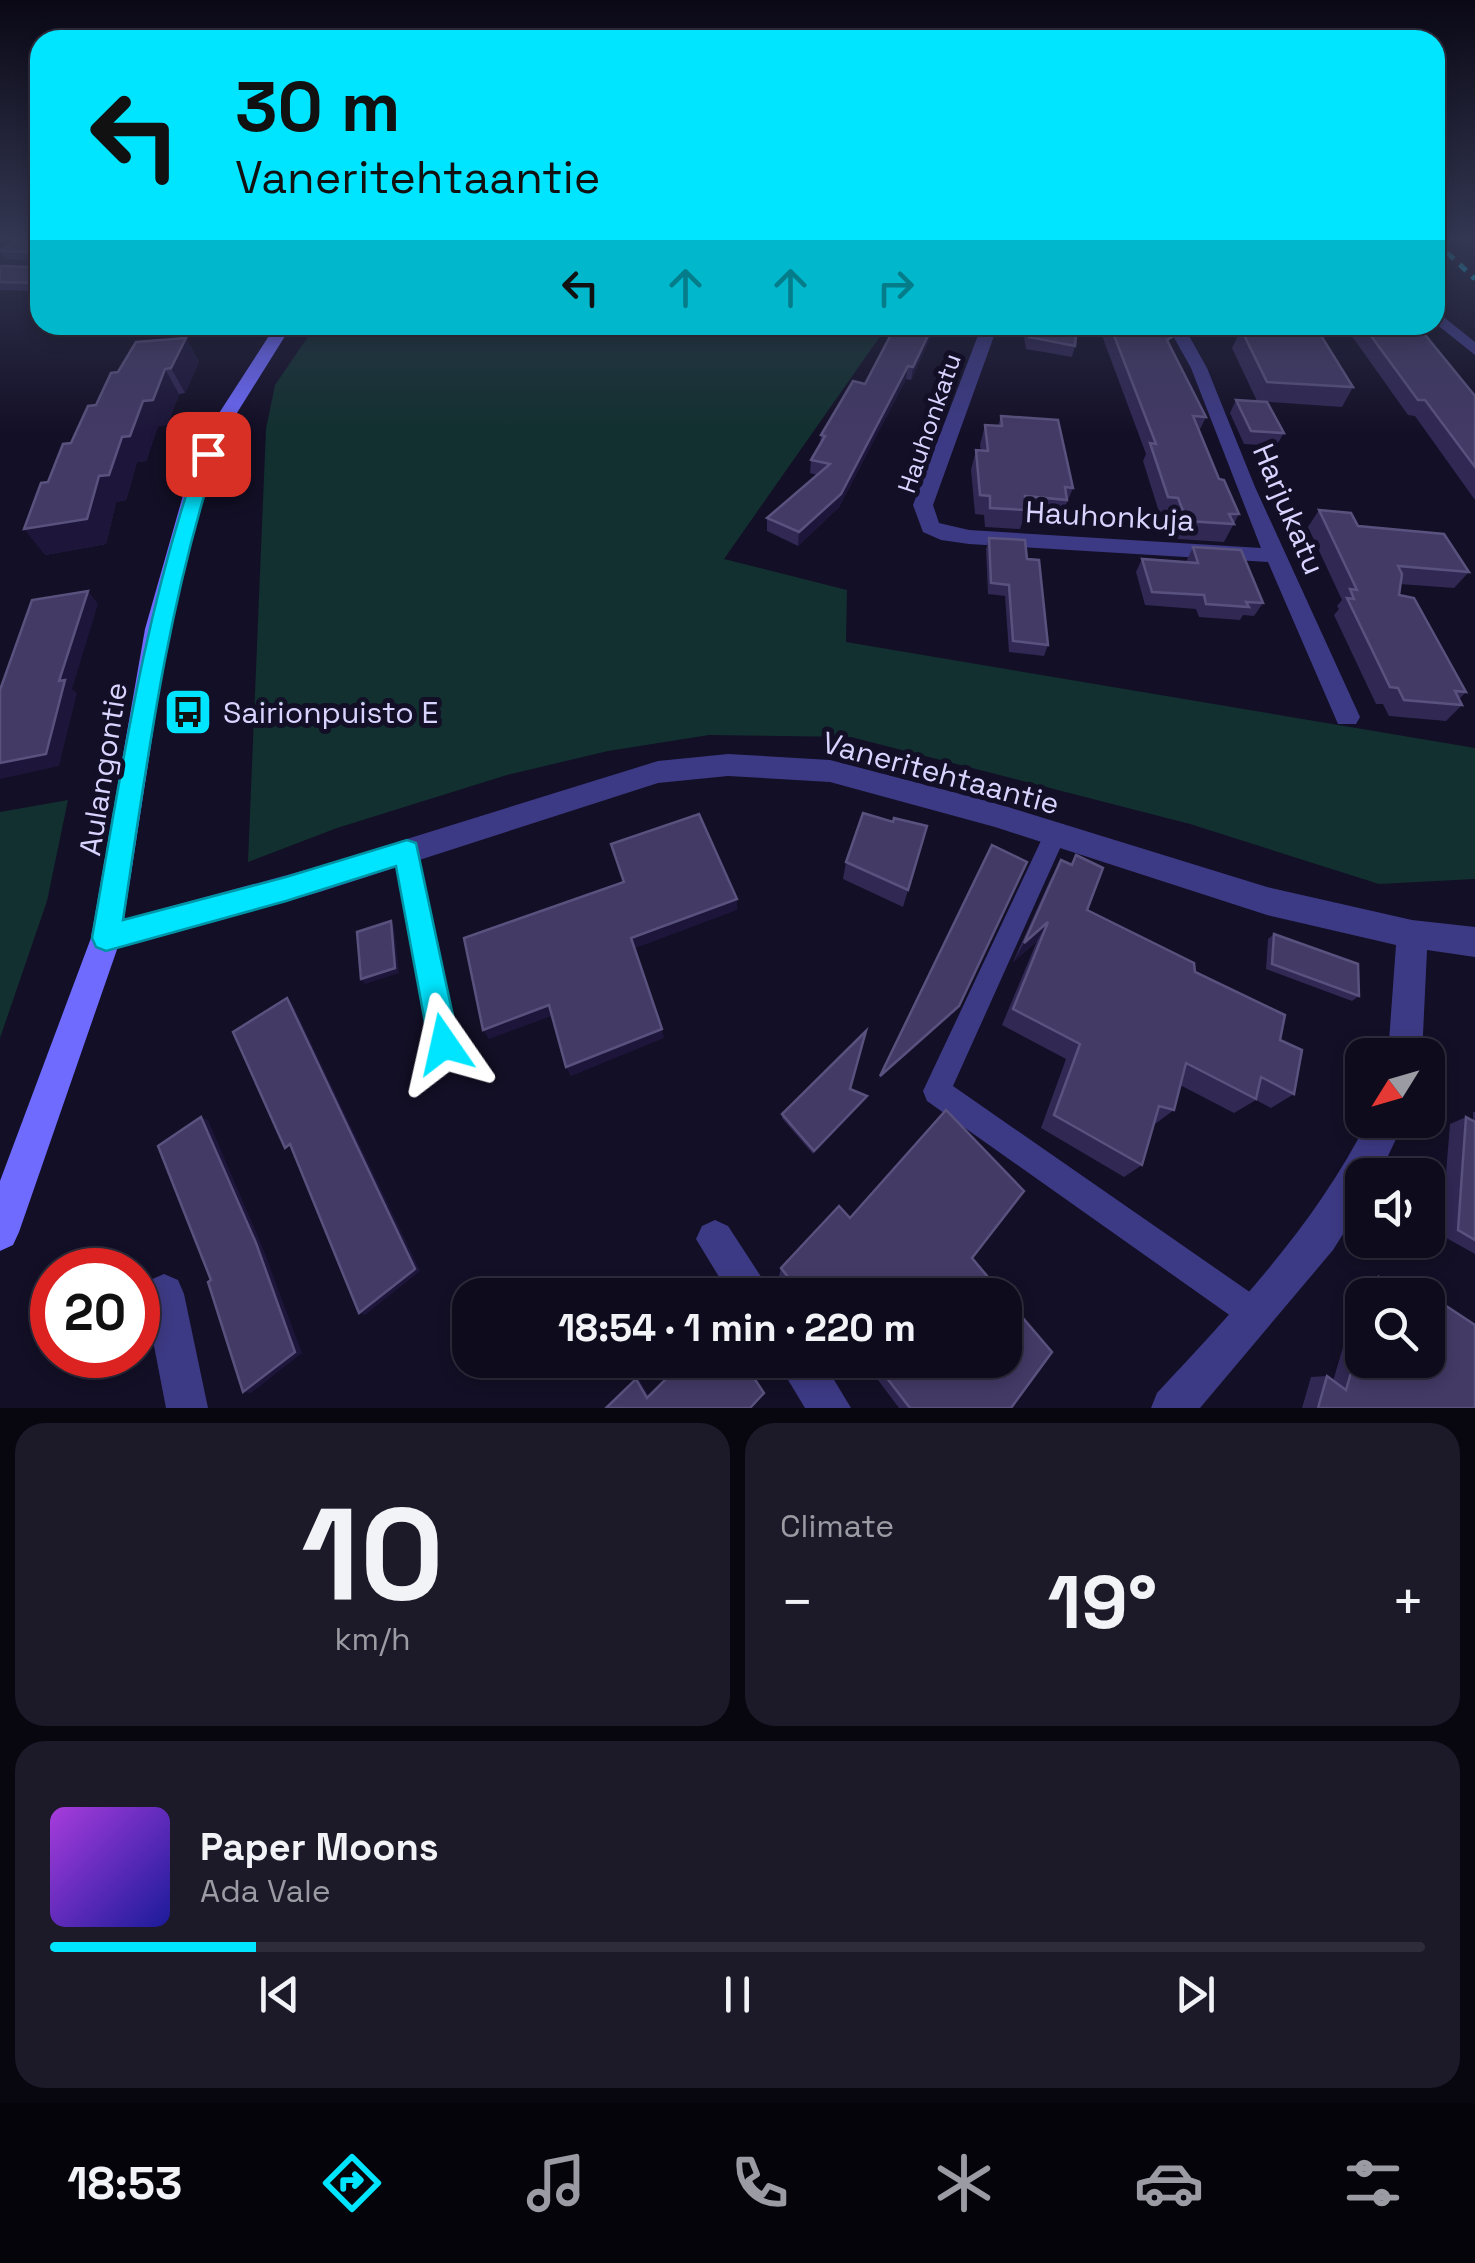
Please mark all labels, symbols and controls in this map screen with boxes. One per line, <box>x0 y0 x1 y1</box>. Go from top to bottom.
text: 30 m <box>235 62 400 151</box>
icon: left <box>70 70 200 200</box>
text: Vaneritehtaantie <box>235 149 600 206</box>
icon: left <box>553 260 608 315</box>
icon: ahead <box>658 260 713 315</box>
icon: ahead <box>763 260 818 315</box>
icon: right <box>868 260 923 315</box>
street label: Hauhonkatu <box>890 349 968 497</box>
pin <box>166 412 251 497</box>
icon: arrive <box>181 427 236 482</box>
street label: Harjukatu <box>1244 438 1334 580</box>
street label: Hauhonkuja <box>1024 492 1196 540</box>
street label: Aulangontie <box>70 680 136 858</box>
bus stop icon: Sairionpuisto E <box>162 686 214 738</box>
place label: Sairionpuisto E <box>223 693 438 732</box>
street label: Vaneritehtaantie <box>818 723 1064 823</box>
position arrow <box>392 992 496 1096</box>
north arrow <box>1345 1038 1445 1138</box>
map controls <box>1345 1038 1445 1378</box>
button: sound <box>1345 1158 1445 1258</box>
speed limit sign: 20 <box>30 1248 160 1378</box>
button: search <box>1345 1278 1445 1378</box>
text: 18:54 · 1 min · 220 m <box>558 1304 916 1352</box>
text: 10 <box>301 1471 444 1637</box>
text: Climate <box>780 1506 894 1546</box>
text: 19° <box>1048 1554 1157 1650</box>
text: − <box>780 1567 814 1637</box>
text: + <box>1391 1567 1425 1637</box>
text: km/h <box>334 1619 411 1659</box>
text: Paper Moons <box>200 1823 439 1871</box>
text: Ada Vale <box>200 1871 331 1911</box>
icon: previous <box>252 1967 307 2022</box>
icon: pause <box>710 1967 765 2022</box>
icon: next <box>1168 1967 1223 2022</box>
icon: directions <box>317 2148 387 2218</box>
icon: music <box>521 2148 591 2218</box>
icon: phone <box>725 2148 795 2218</box>
icon: climate <box>929 2148 999 2218</box>
icon: car <box>1134 2148 1204 2218</box>
icon: filters <box>1338 2148 1408 2218</box>
text: 18:53 <box>67 2155 182 2212</box>

